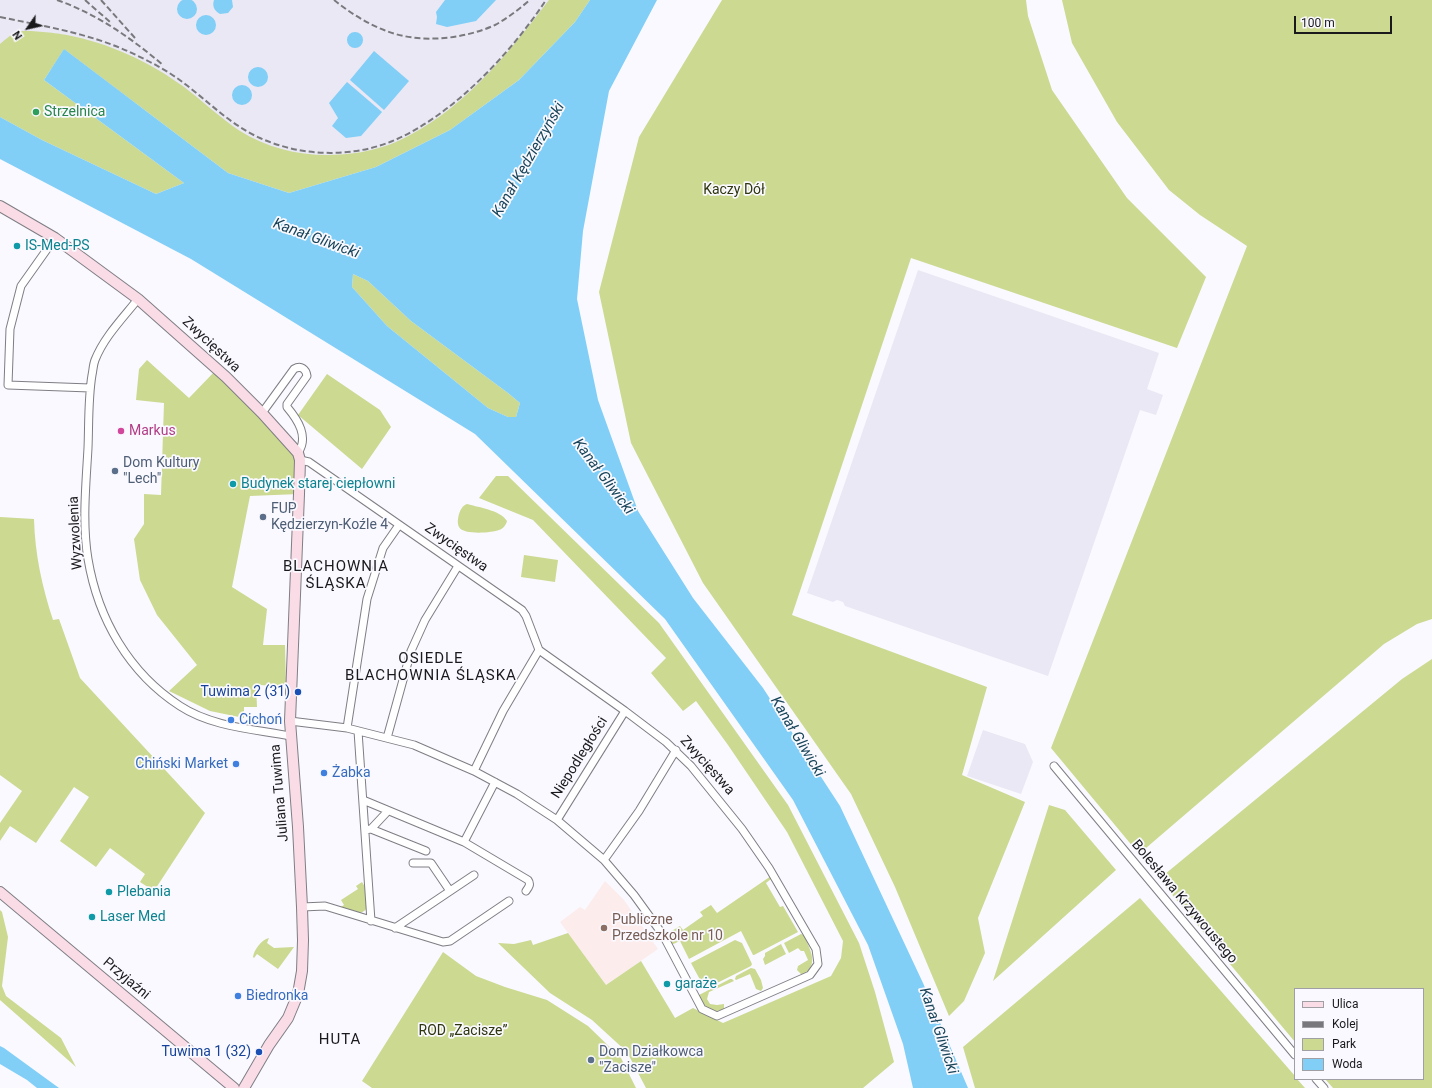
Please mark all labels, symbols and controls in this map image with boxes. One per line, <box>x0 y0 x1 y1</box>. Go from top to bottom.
north arrow <box>8 8 48 48</box>
scale bar <box>1296 8 1394 34</box>
text: 100 m <box>1301 16 1335 30</box>
text: N <box>10 28 25 42</box>
water label: Kanał Kędzierzyński <box>489 99 569 221</box>
place label: Strzelnica <box>44 104 105 120</box>
marker: Strzelnica <box>31 107 41 117</box>
park label: Kaczy Dół <box>703 182 765 198</box>
water label: Kanał Gliwicki <box>270 215 362 263</box>
place label: IS-Med-PS <box>25 238 90 254</box>
marker: IS-Med-PS <box>12 241 22 251</box>
street label: Zwycięstwa <box>178 314 244 376</box>
place label: Markus <box>129 423 176 439</box>
marker: Markus <box>116 426 126 436</box>
water label: Kanał Gliwicki <box>569 435 637 519</box>
place label: Dom Kultury "Lech" <box>123 455 199 488</box>
marker: Dom Kultury "Lech" <box>110 466 120 476</box>
place label: Budynek starej ciepłowni <box>241 476 395 492</box>
marker: Budynek starej ciepłowni <box>228 479 238 489</box>
street label: Wyzwolenia <box>66 496 86 570</box>
place label: FUP Kędzierzyn-Koźle 4 <box>271 501 388 534</box>
marker: FUP Kędzierzyn-Koźle 4 <box>258 512 268 522</box>
street label: Zwycięstwa <box>421 520 491 576</box>
district label: BLACHOWNIA ŚLĄSKA <box>283 558 389 593</box>
district label: OSIEDLE BLACHOWNIA ŚLĄSKA <box>345 650 517 685</box>
place label: Tuwima 2 (31) <box>201 684 290 700</box>
marker: Tuwima 2 (31) <box>293 687 303 697</box>
water label: Kanał Gliwicki <box>766 694 828 780</box>
place label: Cichoń <box>239 712 282 728</box>
street label: Niepodległości <box>548 714 612 802</box>
marker: Cichoń <box>226 715 236 725</box>
street label: Zwycięstwa <box>676 733 738 799</box>
street label: Juliana Tuwima <box>267 743 293 843</box>
place label: Chiński Market <box>135 756 228 772</box>
marker: Chiński Market <box>231 759 241 769</box>
place label: Żabka <box>332 765 371 781</box>
marker: Żabka <box>319 768 329 778</box>
street label: Bolesława Krzywoustego <box>1127 837 1241 967</box>
place label: Plebania <box>117 884 171 900</box>
marker: Plebania <box>104 887 114 897</box>
place label: Laser Med <box>100 909 166 925</box>
marker: Laser Med <box>87 912 97 922</box>
place label: Publiczne Przedszkole nr 10 <box>612 912 723 944</box>
marker: Publiczne Przedszkole nr 10 <box>599 923 609 933</box>
street label: Przyjaźni <box>99 955 153 1003</box>
place label: garaże <box>675 976 717 992</box>
marker: garaże <box>662 979 672 989</box>
water label: Kanał Gliwicki <box>915 985 961 1077</box>
place label: Biedronka <box>246 988 308 1004</box>
legend <box>1294 988 1424 1080</box>
marker: Biedronka <box>233 991 243 1001</box>
text: Ulica <box>1332 997 1358 1011</box>
text: Kolej <box>1332 1017 1358 1031</box>
park label: ROD „Zacisze” <box>419 1023 507 1039</box>
district label: HUTA <box>319 1031 361 1049</box>
text: Park <box>1332 1037 1356 1051</box>
place label: Tuwima 1 (32) <box>162 1044 251 1060</box>
place label: Dom Działkowca "Zacisze" <box>599 1044 703 1076</box>
marker: Tuwima 1 (32) <box>254 1047 264 1057</box>
marker: Dom Działkowca "Zacisze" <box>586 1055 596 1065</box>
text: Woda <box>1332 1057 1363 1071</box>

